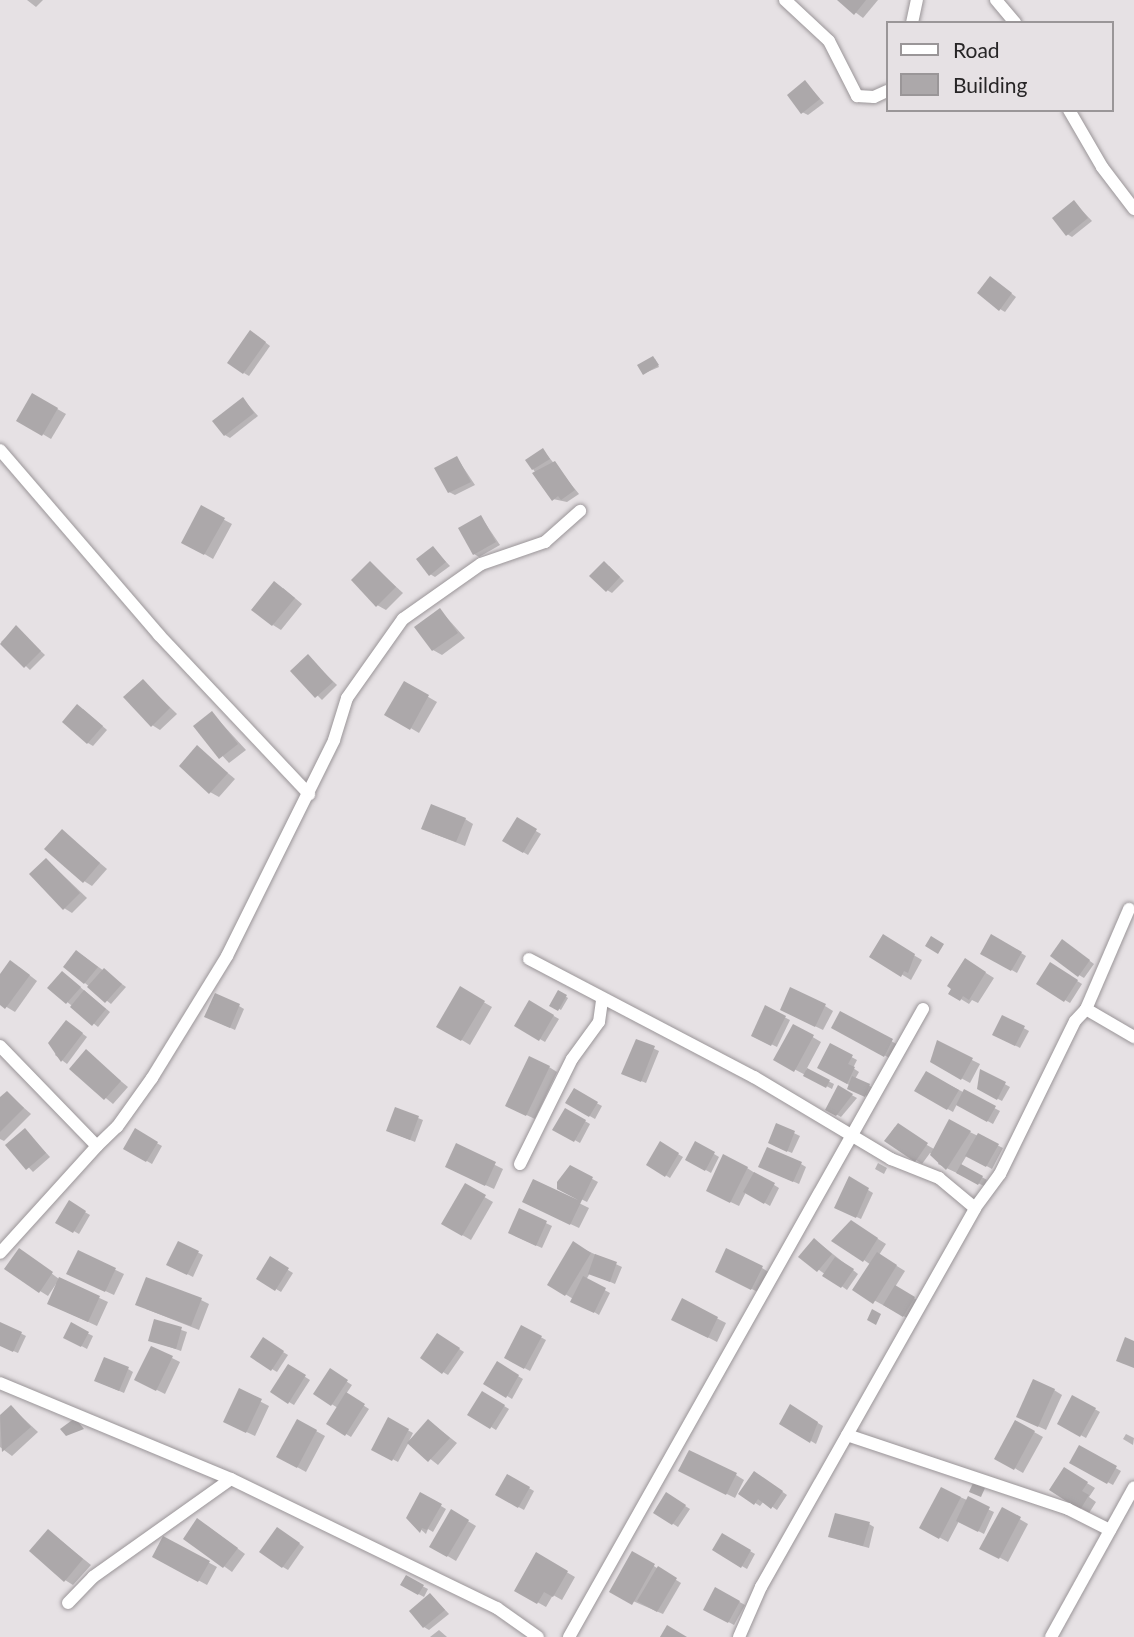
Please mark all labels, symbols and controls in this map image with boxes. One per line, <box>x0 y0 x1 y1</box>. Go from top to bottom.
legend <box>886 21 1113 112</box>
text: Road <box>953 37 1000 62</box>
text: Building <box>953 72 1028 97</box>

